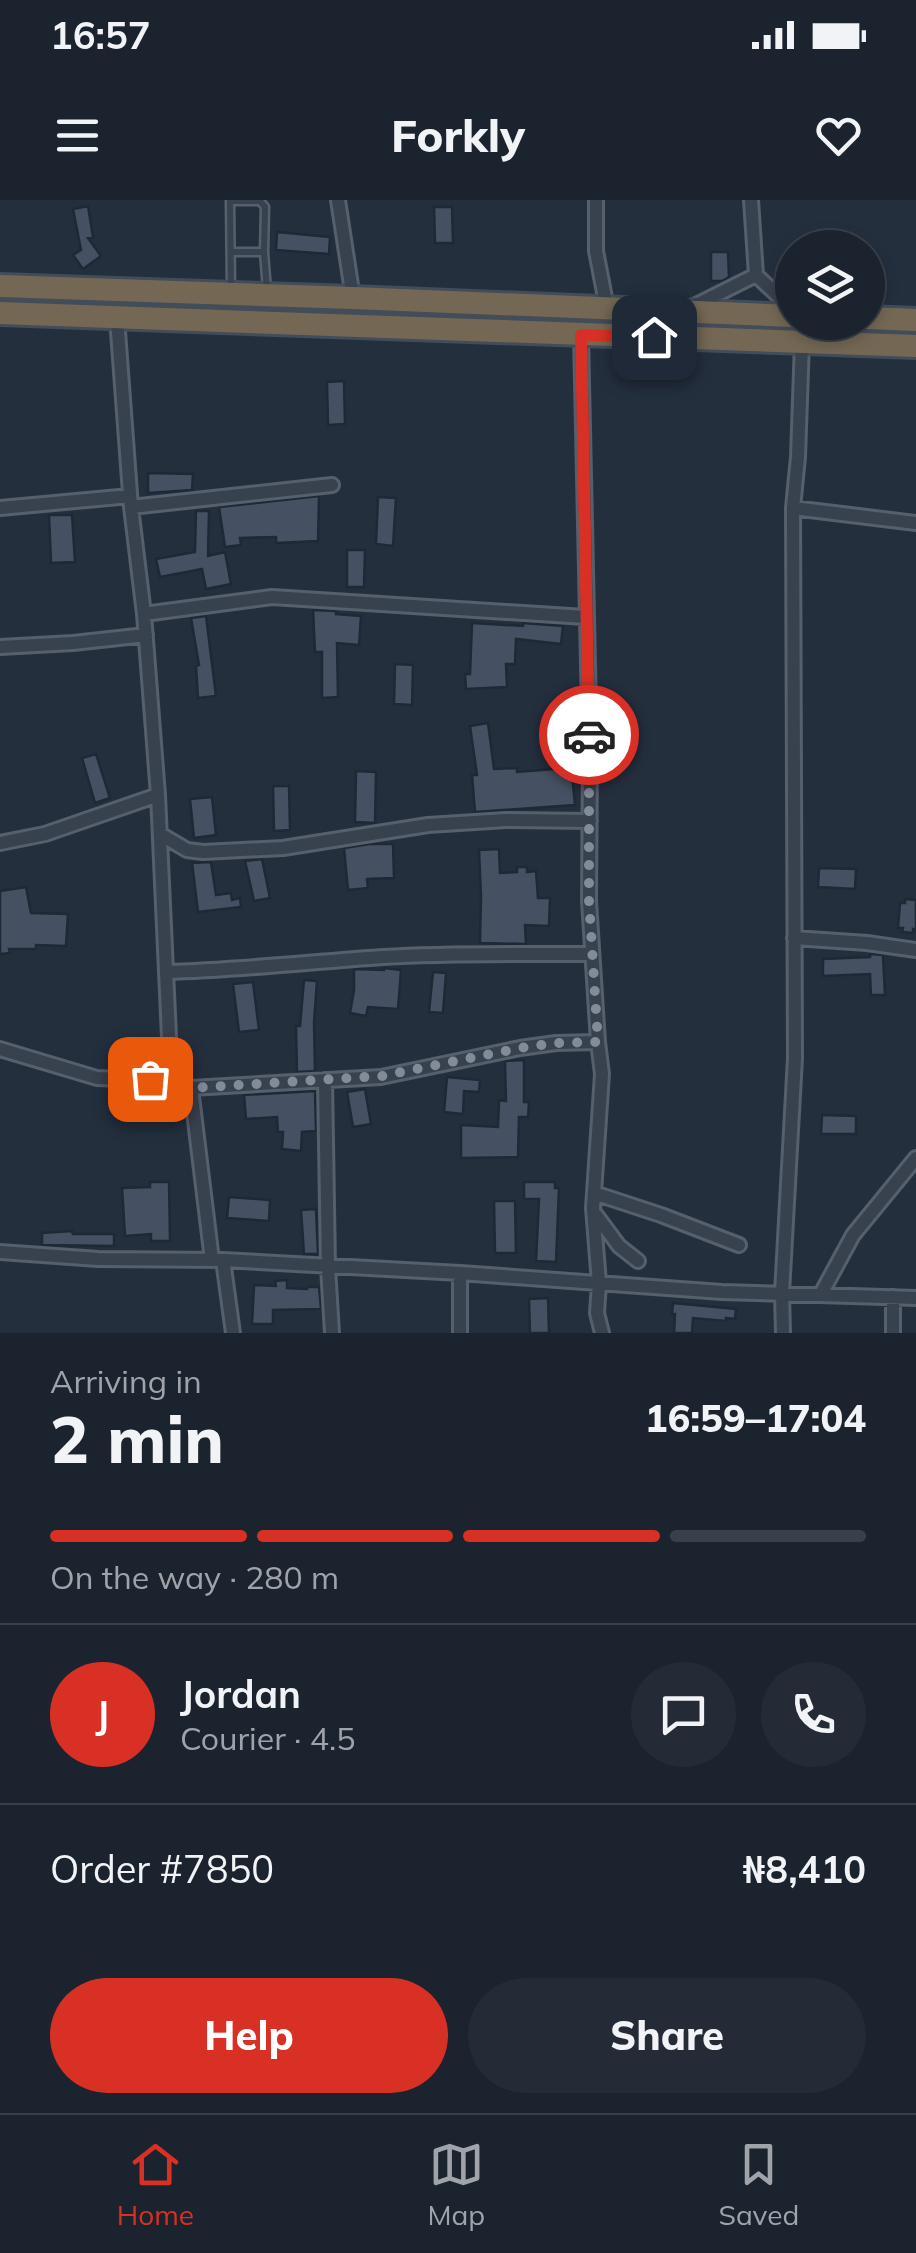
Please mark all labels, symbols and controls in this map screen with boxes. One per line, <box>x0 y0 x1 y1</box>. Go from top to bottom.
text: 16:57 <box>50 11 151 59</box>
text: Forkly <box>391 107 525 163</box>
icon: menu <box>50 108 105 163</box>
icon: heart <box>811 108 866 163</box>
map controls <box>775 230 885 340</box>
button: layers <box>775 230 885 340</box>
pin <box>612 295 697 380</box>
icon: home <box>627 310 682 365</box>
courier <box>539 685 639 785</box>
icon: car <box>562 708 617 763</box>
pin <box>108 1037 193 1122</box>
icon: bag <box>123 1052 178 1107</box>
text: Arriving in <box>50 1361 202 1401</box>
text: 16:59–17:04 <box>645 1394 866 1442</box>
text: 2 min <box>50 1398 224 1479</box>
text: On the way · 280 m <box>50 1557 339 1597</box>
button: chat <box>631 1662 736 1767</box>
button: phone <box>761 1662 866 1767</box>
text: Jordan <box>180 1670 301 1718</box>
text: J <box>96 1690 109 1738</box>
text: Courier · 4.5 <box>180 1718 356 1758</box>
text: Order #7850 <box>50 1845 274 1893</box>
text: ₦8,410 <box>743 1845 866 1893</box>
button: Help <box>50 1978 448 2093</box>
button: Share <box>468 1978 866 2093</box>
tab: Home <box>117 2137 194 2232</box>
tab: Map <box>427 2137 485 2232</box>
tab: Saved <box>718 2137 799 2232</box>

